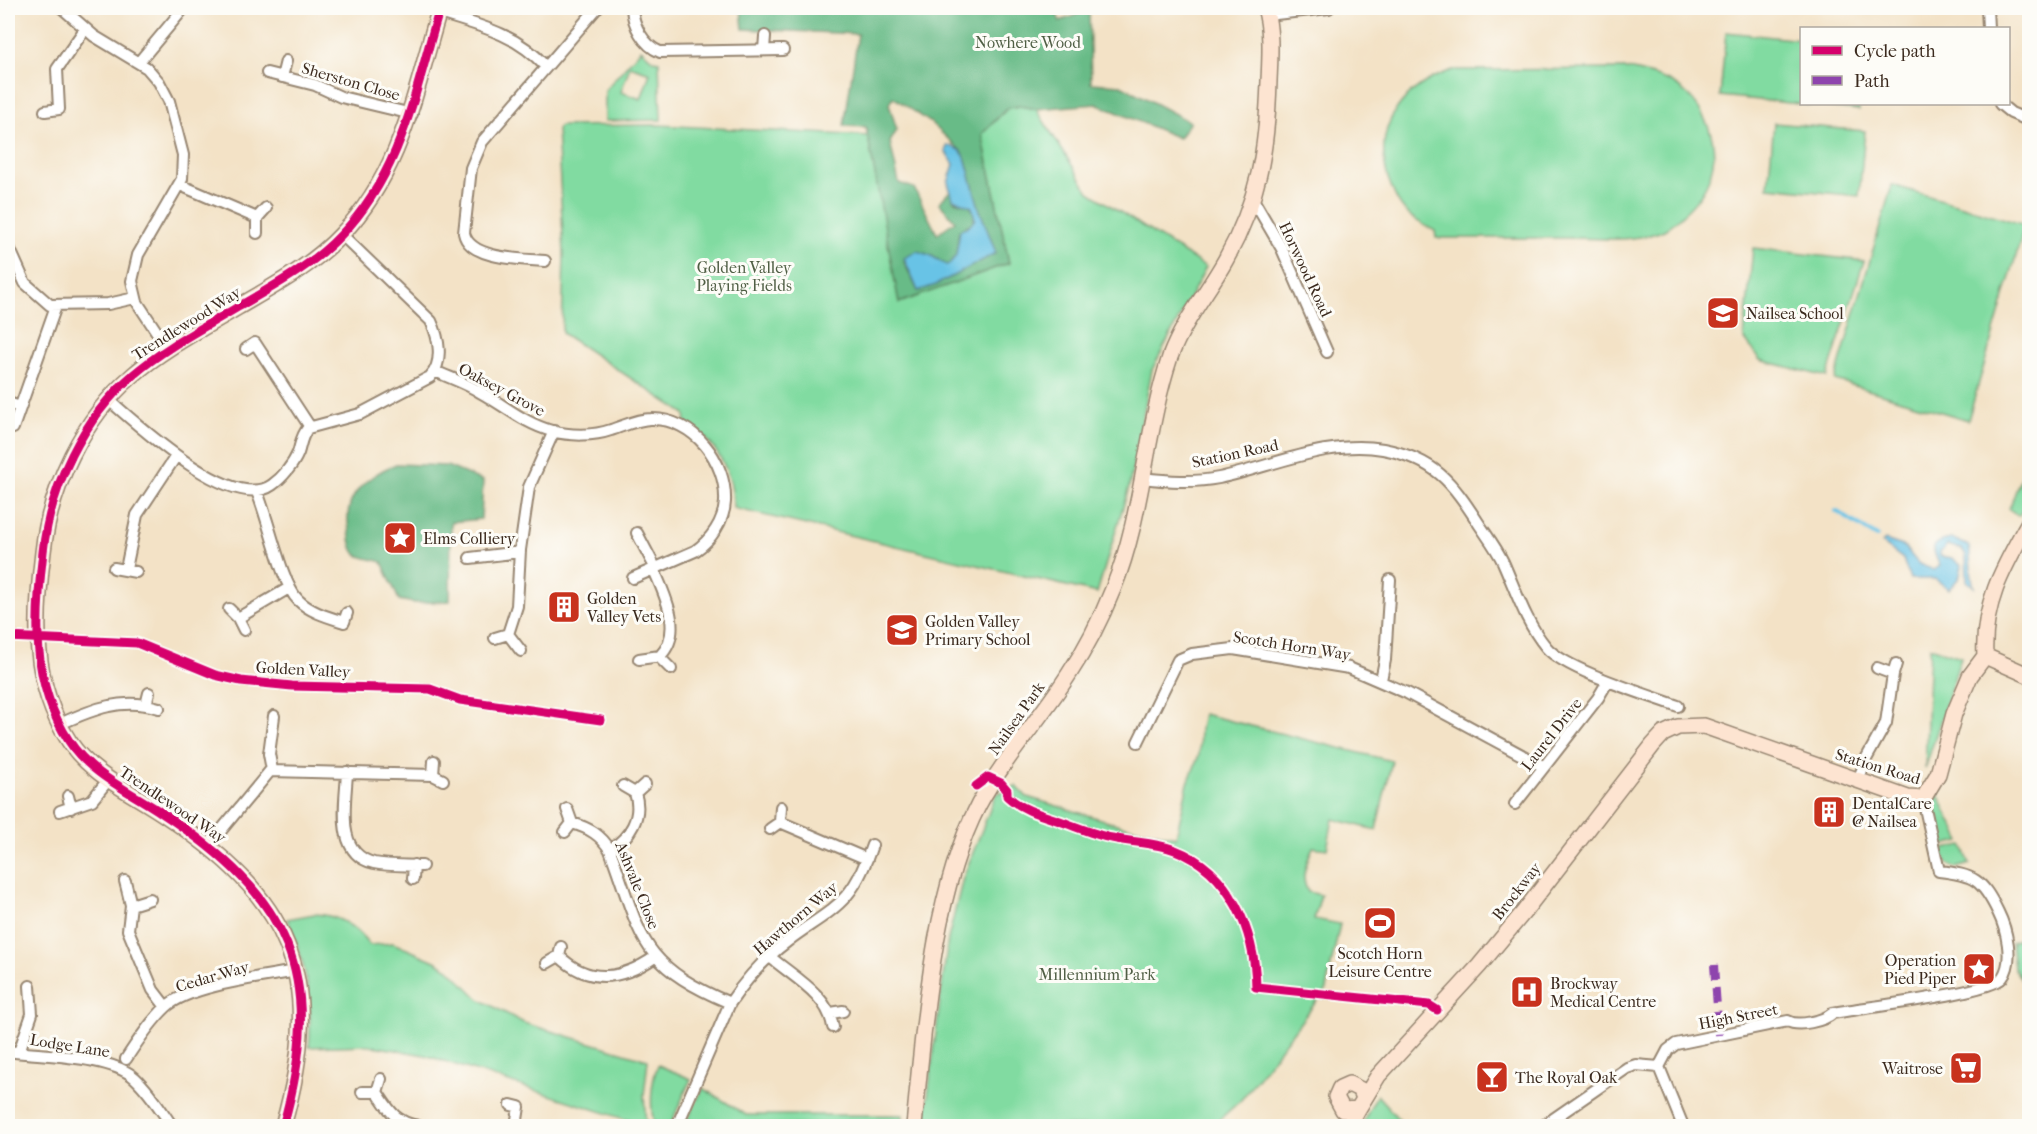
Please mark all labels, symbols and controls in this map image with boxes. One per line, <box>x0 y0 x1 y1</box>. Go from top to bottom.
legend <box>1800 27 2010 105</box>
park label: Nowhere Wood <box>975 33 1081 52</box>
text: Cycle path <box>1854 41 1935 62</box>
street label: Sherston Close <box>300 58 402 105</box>
text: Path <box>1854 71 1890 92</box>
street label: Horwood Road <box>1275 219 1336 320</box>
park label: Golden Valley Playing Fields <box>696 258 792 295</box>
street label: Trendlewood Way <box>128 282 245 364</box>
school or university icon: Nailsea School <box>1705 295 1741 331</box>
place label: Nailsea School <box>1746 304 1844 323</box>
street label: Oaksey Grove <box>455 359 548 420</box>
street label: Station Road <box>1190 435 1280 472</box>
place icon: Elms Colliery <box>382 520 418 556</box>
place label: Elms Colliery <box>423 529 516 548</box>
building icon: Golden Valley Vets <box>546 589 582 625</box>
place label: Golden Valley Vets <box>586 589 661 626</box>
school or university icon: Golden Valley Primary School <box>884 612 920 648</box>
place label: Golden Valley Primary School <box>925 612 1031 649</box>
street label: Scotch Horn Way <box>1232 627 1353 664</box>
street label: Golden Valley <box>255 658 351 681</box>
street label: Nailsea Park <box>984 677 1049 758</box>
street label: Laurel Drive <box>1517 694 1586 775</box>
street label: Station Road <box>1833 745 1923 789</box>
street label: Trendlewood Way <box>116 762 230 847</box>
building icon: DentalCare @ Nailsea <box>1811 794 1847 830</box>
place label: DentalCare @ Nailsea <box>1852 794 1932 831</box>
street label: Ashvale Close <box>611 838 664 932</box>
street label: Brockway <box>1488 858 1545 924</box>
street label: Hawthorn Way <box>749 877 842 959</box>
sports icon: Scotch Horn Leisure Centre <box>1362 905 1398 941</box>
place label: Scotch Horn Leisure Centre <box>1328 944 1432 981</box>
place label: Operation Pied Piper <box>1884 951 1957 988</box>
place icon: Operation Pied Piper <box>1961 951 1997 987</box>
street label: Cedar Way <box>173 957 251 996</box>
park label: Millennium Park <box>1039 965 1156 984</box>
hospital icon: Brockway Medical Centre <box>1509 974 1545 1010</box>
place label: Brockway Medical Centre <box>1550 974 1656 1011</box>
street label: High Street <box>1697 999 1780 1033</box>
street label: Lodge Lane <box>29 1030 111 1061</box>
supermarket icon: Waitrose <box>1948 1050 1984 1086</box>
bar icon: The Royal Oak <box>1474 1059 1510 1095</box>
place label: Waitrose <box>1881 1059 1943 1078</box>
place label: The Royal Oak <box>1515 1068 1618 1087</box>

